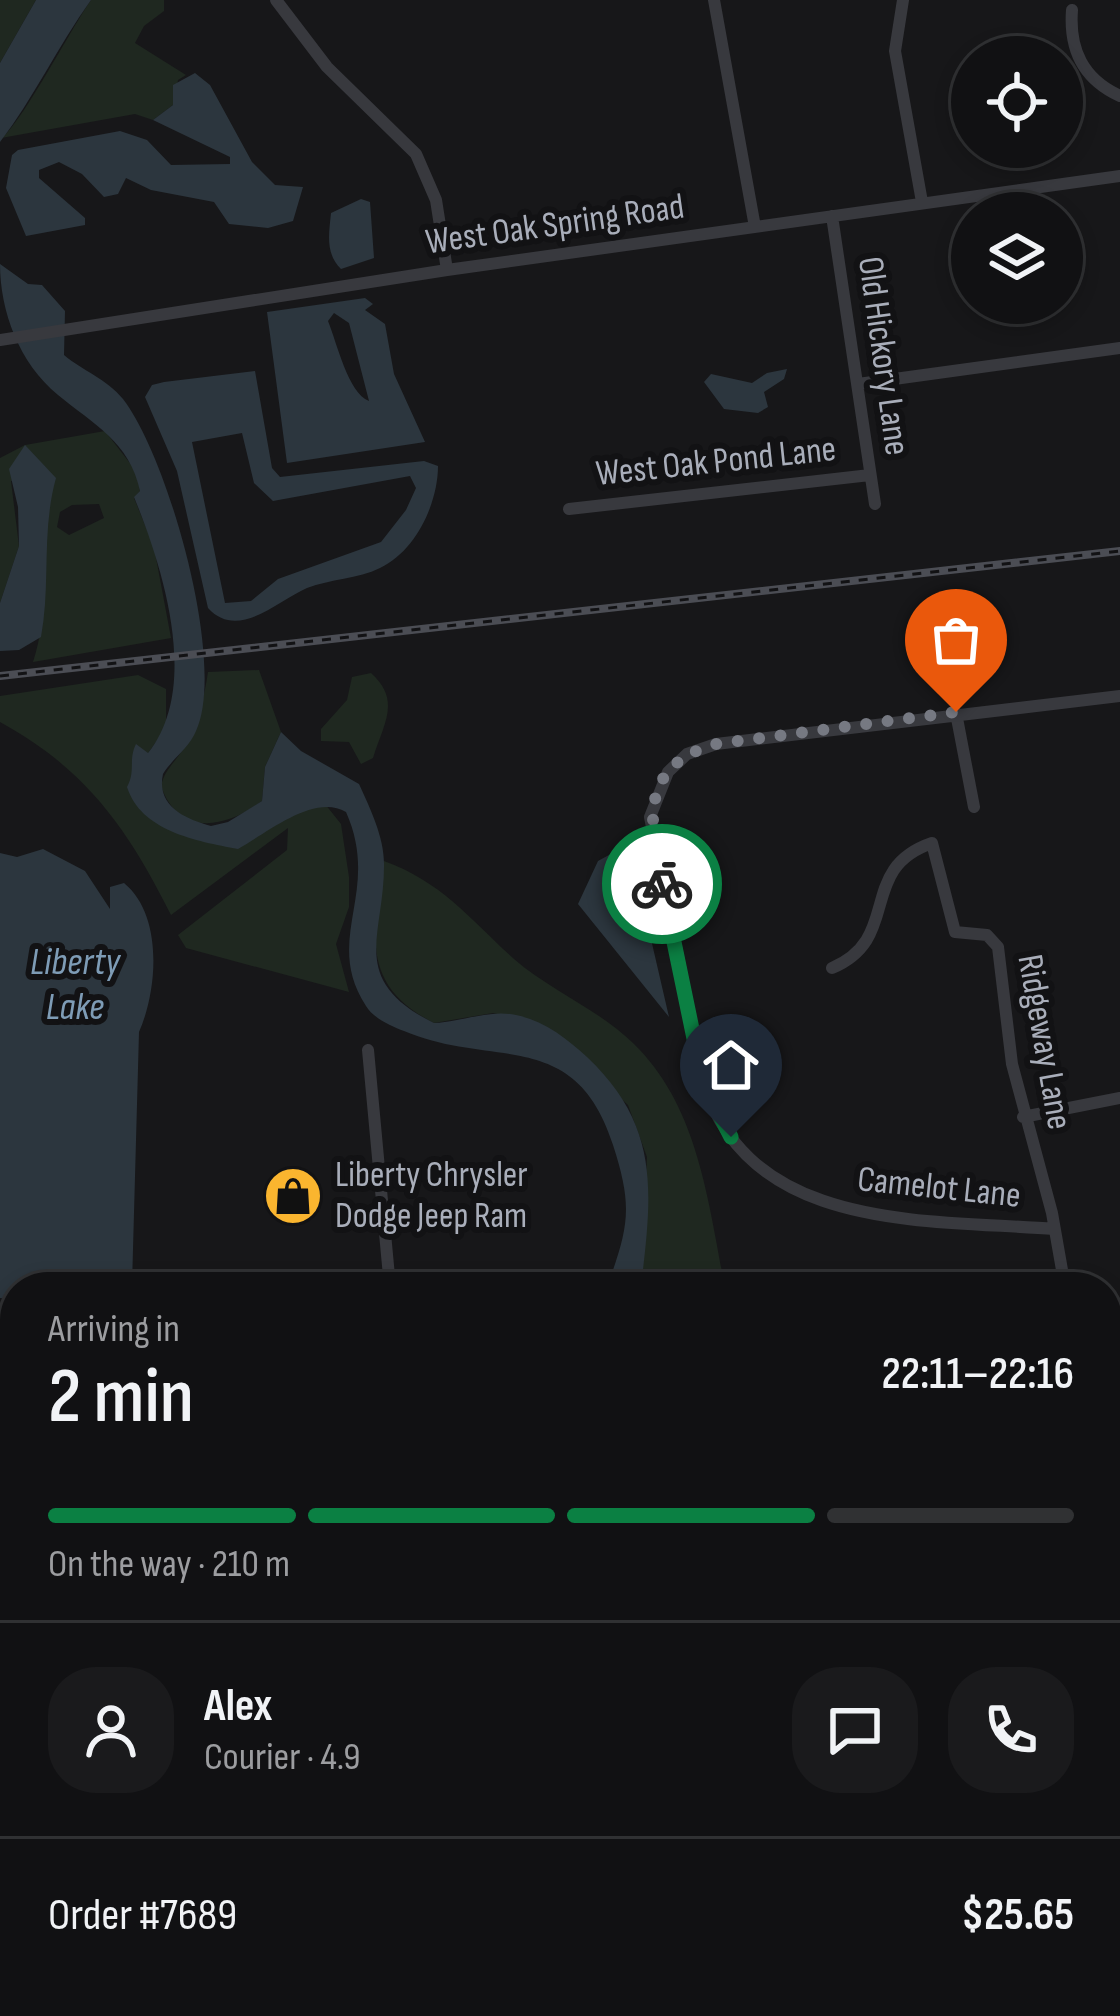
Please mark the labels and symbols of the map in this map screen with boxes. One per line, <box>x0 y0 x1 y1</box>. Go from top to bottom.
street label: West Oak Spring Road <box>423 186 687 264</box>
street label: Old Hickory Lane <box>848 254 918 458</box>
street label: West Oak Pond Lane <box>594 428 838 496</box>
pin <box>905 589 1007 712</box>
courier <box>602 824 722 944</box>
water label: Liberty Lake <box>30 939 121 1031</box>
street label: Ridgeway Lane <box>1007 951 1081 1133</box>
pin <box>680 1014 782 1137</box>
place label: Liberty Chrysler Dodge Jeep Ram <box>335 1154 528 1238</box>
street label: Camelot Lane <box>855 1158 1023 1218</box>
shop icon: Liberty Chrysler Dodge Jeep Ram <box>262 1165 324 1227</box>

